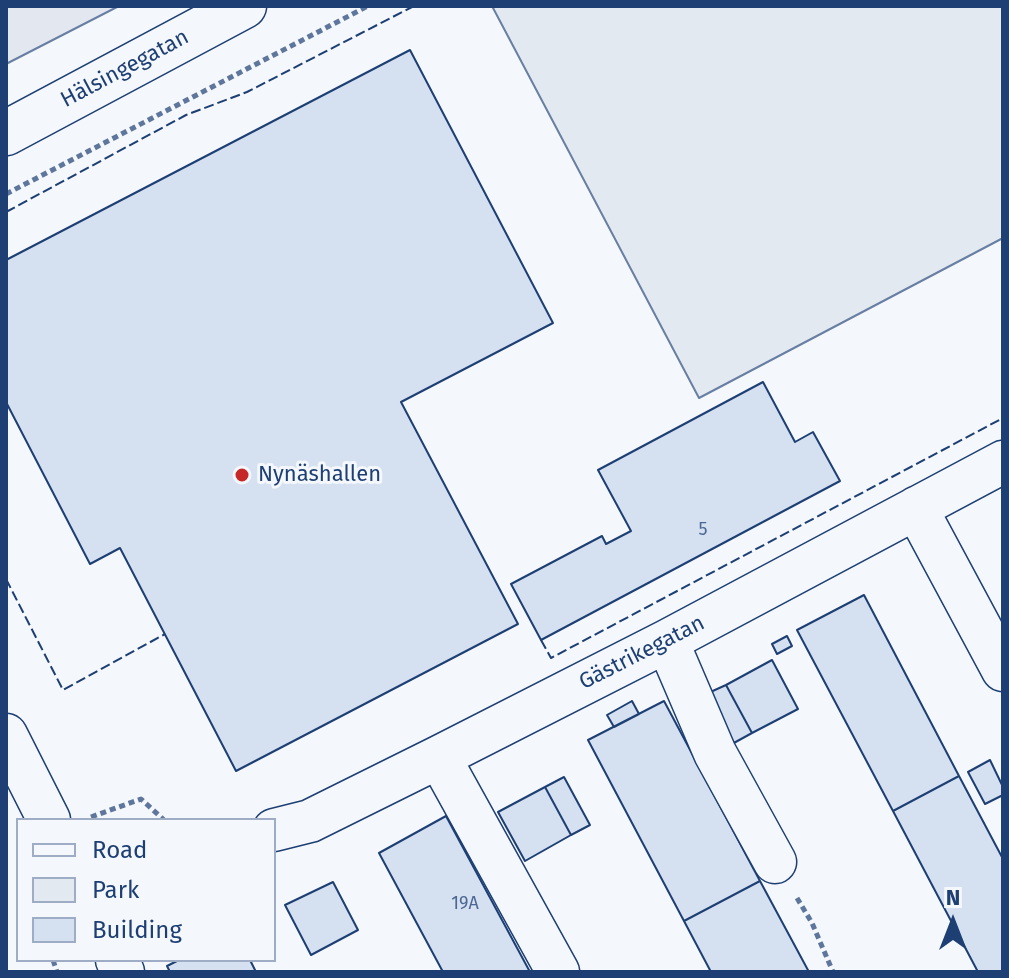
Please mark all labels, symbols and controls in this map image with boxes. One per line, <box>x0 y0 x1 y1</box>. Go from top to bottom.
street label: Hälsingegatan <box>56 24 194 114</box>
place label: Nynäshallen <box>258 462 381 488</box>
marker: Nynäshallen <box>233 466 251 484</box>
house number: 5 <box>698 519 708 541</box>
street label: Gästrikegatan <box>575 610 709 696</box>
legend <box>16 818 276 962</box>
text: Road <box>92 836 147 864</box>
text: Park <box>92 876 139 904</box>
north arrow <box>913 882 993 962</box>
text: N <box>946 884 960 911</box>
house number: 19A <box>451 893 479 915</box>
text: Building <box>92 916 182 944</box>

